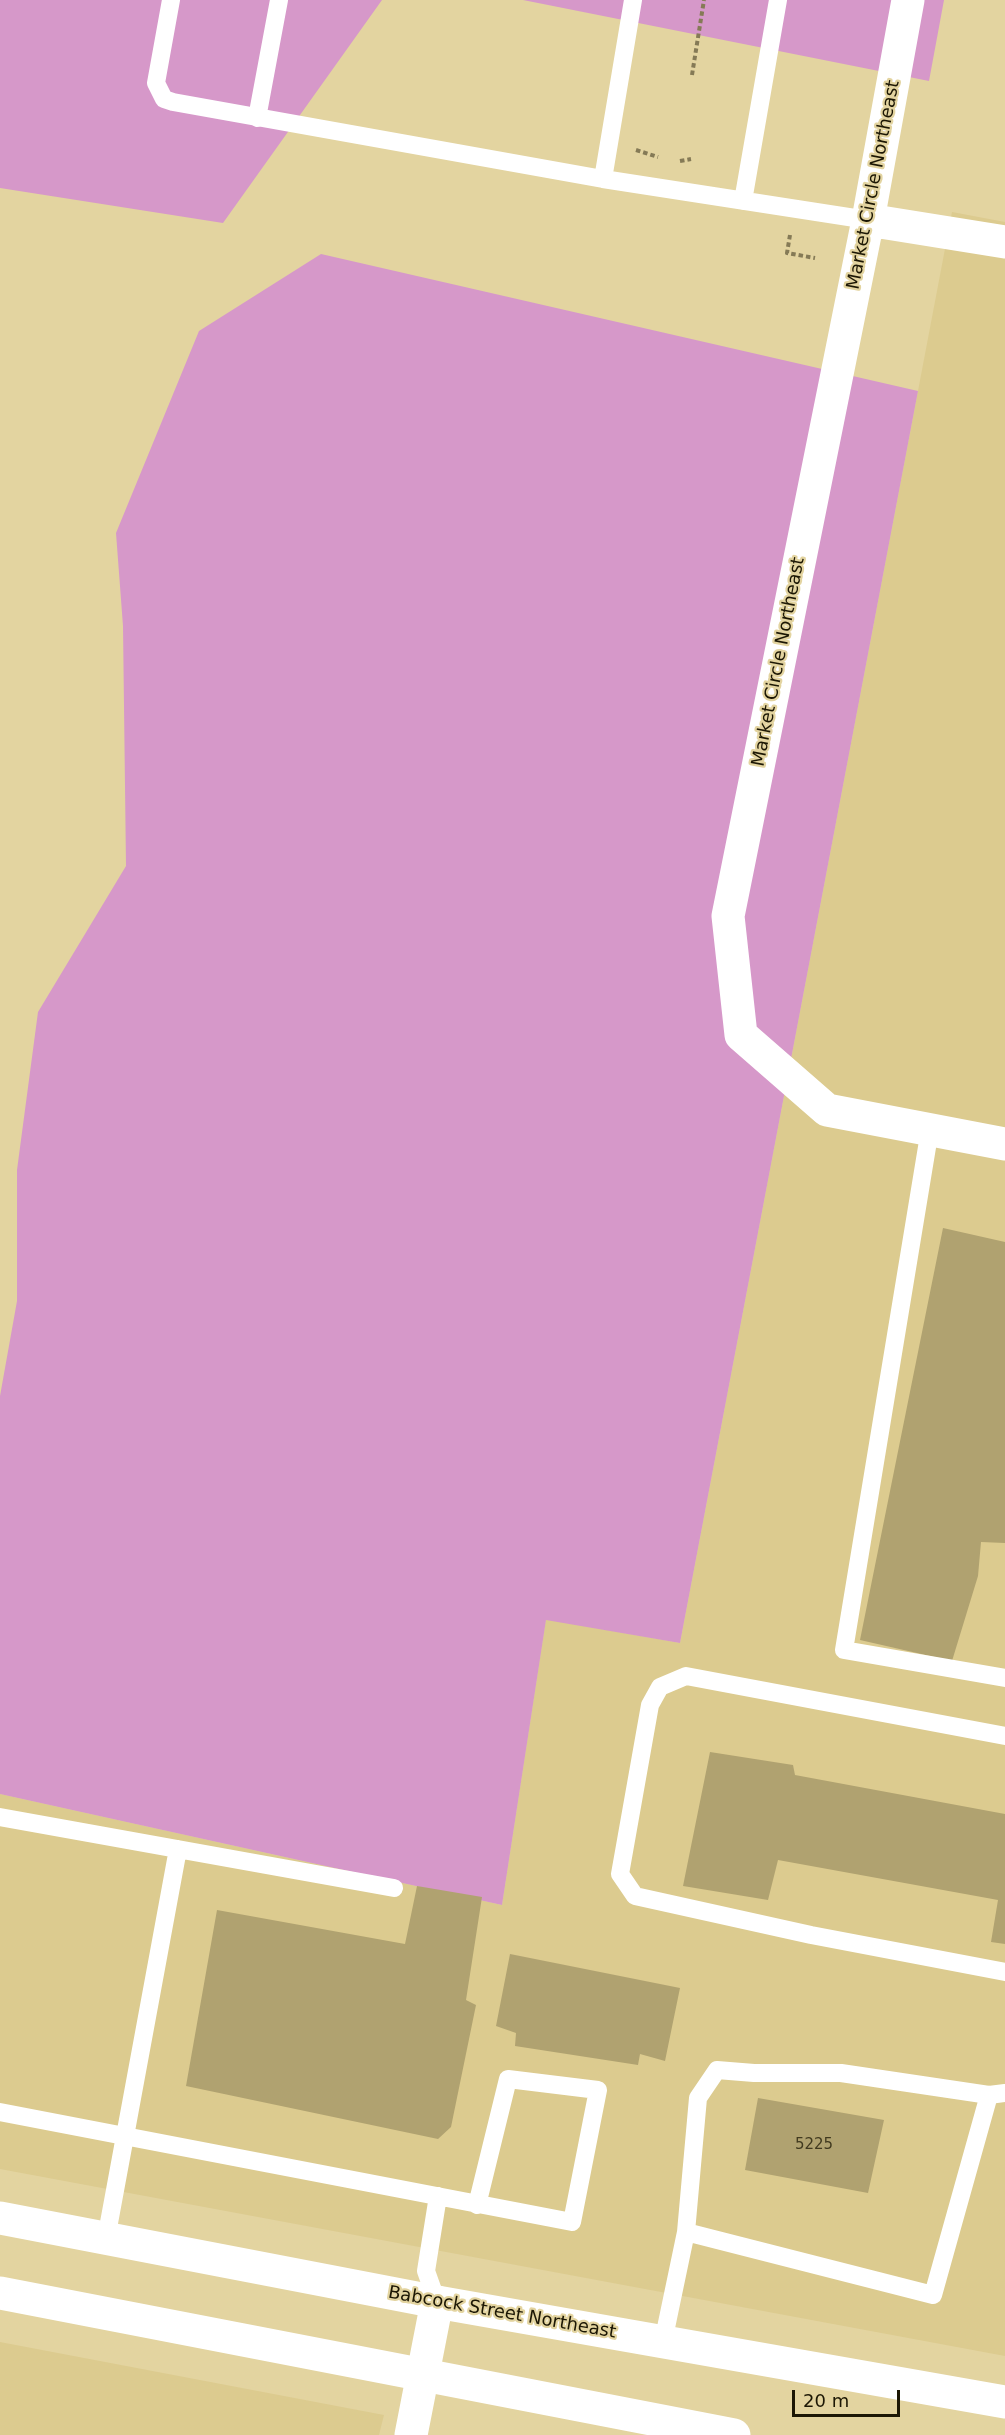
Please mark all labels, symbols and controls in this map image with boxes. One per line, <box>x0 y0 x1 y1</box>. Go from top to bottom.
street label: Market Circle Northeast <box>843 79 905 291</box>
street label: Market Circle Northeast <box>748 556 810 768</box>
house number: 5225 <box>795 2136 833 2154</box>
street label: Babcock Street Northeast <box>386 2282 618 2344</box>
scale bar <box>795 2378 903 2416</box>
text: 20 m <box>803 2390 849 2411</box>

